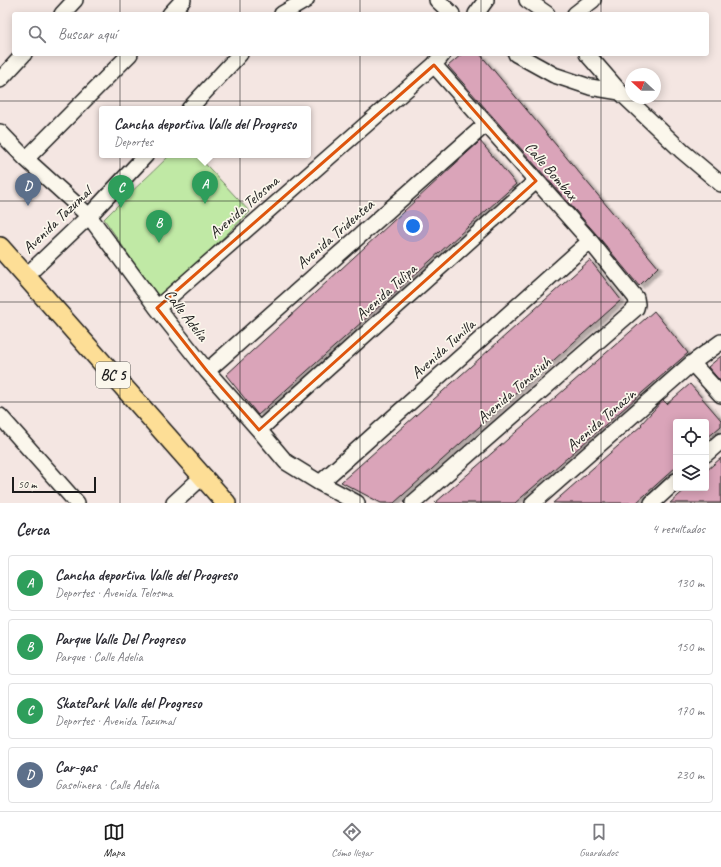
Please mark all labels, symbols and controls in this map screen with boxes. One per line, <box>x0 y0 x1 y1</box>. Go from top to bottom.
search box <box>12 12 709 56</box>
icon: search <box>26 23 48 45</box>
text: Buscar aquí <box>58 25 117 44</box>
north arrow <box>625 68 661 104</box>
popup <box>99 106 311 158</box>
text: Cancha deportiva Valle del Progreso <box>114 115 296 134</box>
text: Deportes <box>114 134 153 150</box>
street label: Calle Bombax <box>520 138 583 206</box>
pin: A <box>192 171 218 204</box>
street label: Avenida Telosma <box>205 172 283 242</box>
pin: D <box>15 173 41 206</box>
pin: C <box>108 175 134 208</box>
street label: Avenida Tazumal <box>18 180 98 258</box>
street label: Avenida Tridentea <box>292 194 379 273</box>
pin: B <box>146 210 172 243</box>
your location <box>403 216 423 236</box>
street label: Avenida Tulipa <box>351 258 422 325</box>
street label: Calle Adelia <box>159 285 214 346</box>
street label: Avenida Tunilla <box>407 314 480 383</box>
street label: Avenida Tonatiuh <box>473 352 556 428</box>
road number: BC 5 <box>96 362 130 388</box>
street label: Avenida Tonazin <box>562 384 641 456</box>
map controls <box>673 419 709 491</box>
button: locate <box>673 419 709 455</box>
button: layers <box>673 455 709 491</box>
scale bar <box>12 475 96 494</box>
text: 50 m <box>18 477 37 491</box>
text: Cerca <box>16 519 49 540</box>
text: 4 resultados <box>652 521 705 537</box>
text: Cancha deportiva Valle del Progreso <box>55 566 237 585</box>
text: A <box>27 575 33 591</box>
text: 130 m <box>676 575 704 591</box>
text: Deportes · Avenida Telosma <box>55 585 173 601</box>
text: Parque Valle Del Progreso <box>55 630 185 649</box>
text: B <box>27 639 33 655</box>
text: 150 m <box>676 639 704 655</box>
text: Parque · Calle Adelia <box>55 649 143 665</box>
text: SkatePark Valle del Progreso <box>55 694 202 713</box>
text: C <box>27 703 33 719</box>
text: 170 m <box>676 703 704 719</box>
text: Deportes · Avenida Tazumal <box>55 713 174 729</box>
text: Car-gas <box>55 758 97 777</box>
text: D <box>26 767 34 783</box>
text: 230 m <box>676 767 704 783</box>
text: Gasolinera · Calle Adelia <box>55 777 159 793</box>
tab: Mapa <box>103 821 125 859</box>
tab: Cómo llegar <box>331 821 373 859</box>
tab: Guardados <box>579 821 618 859</box>

